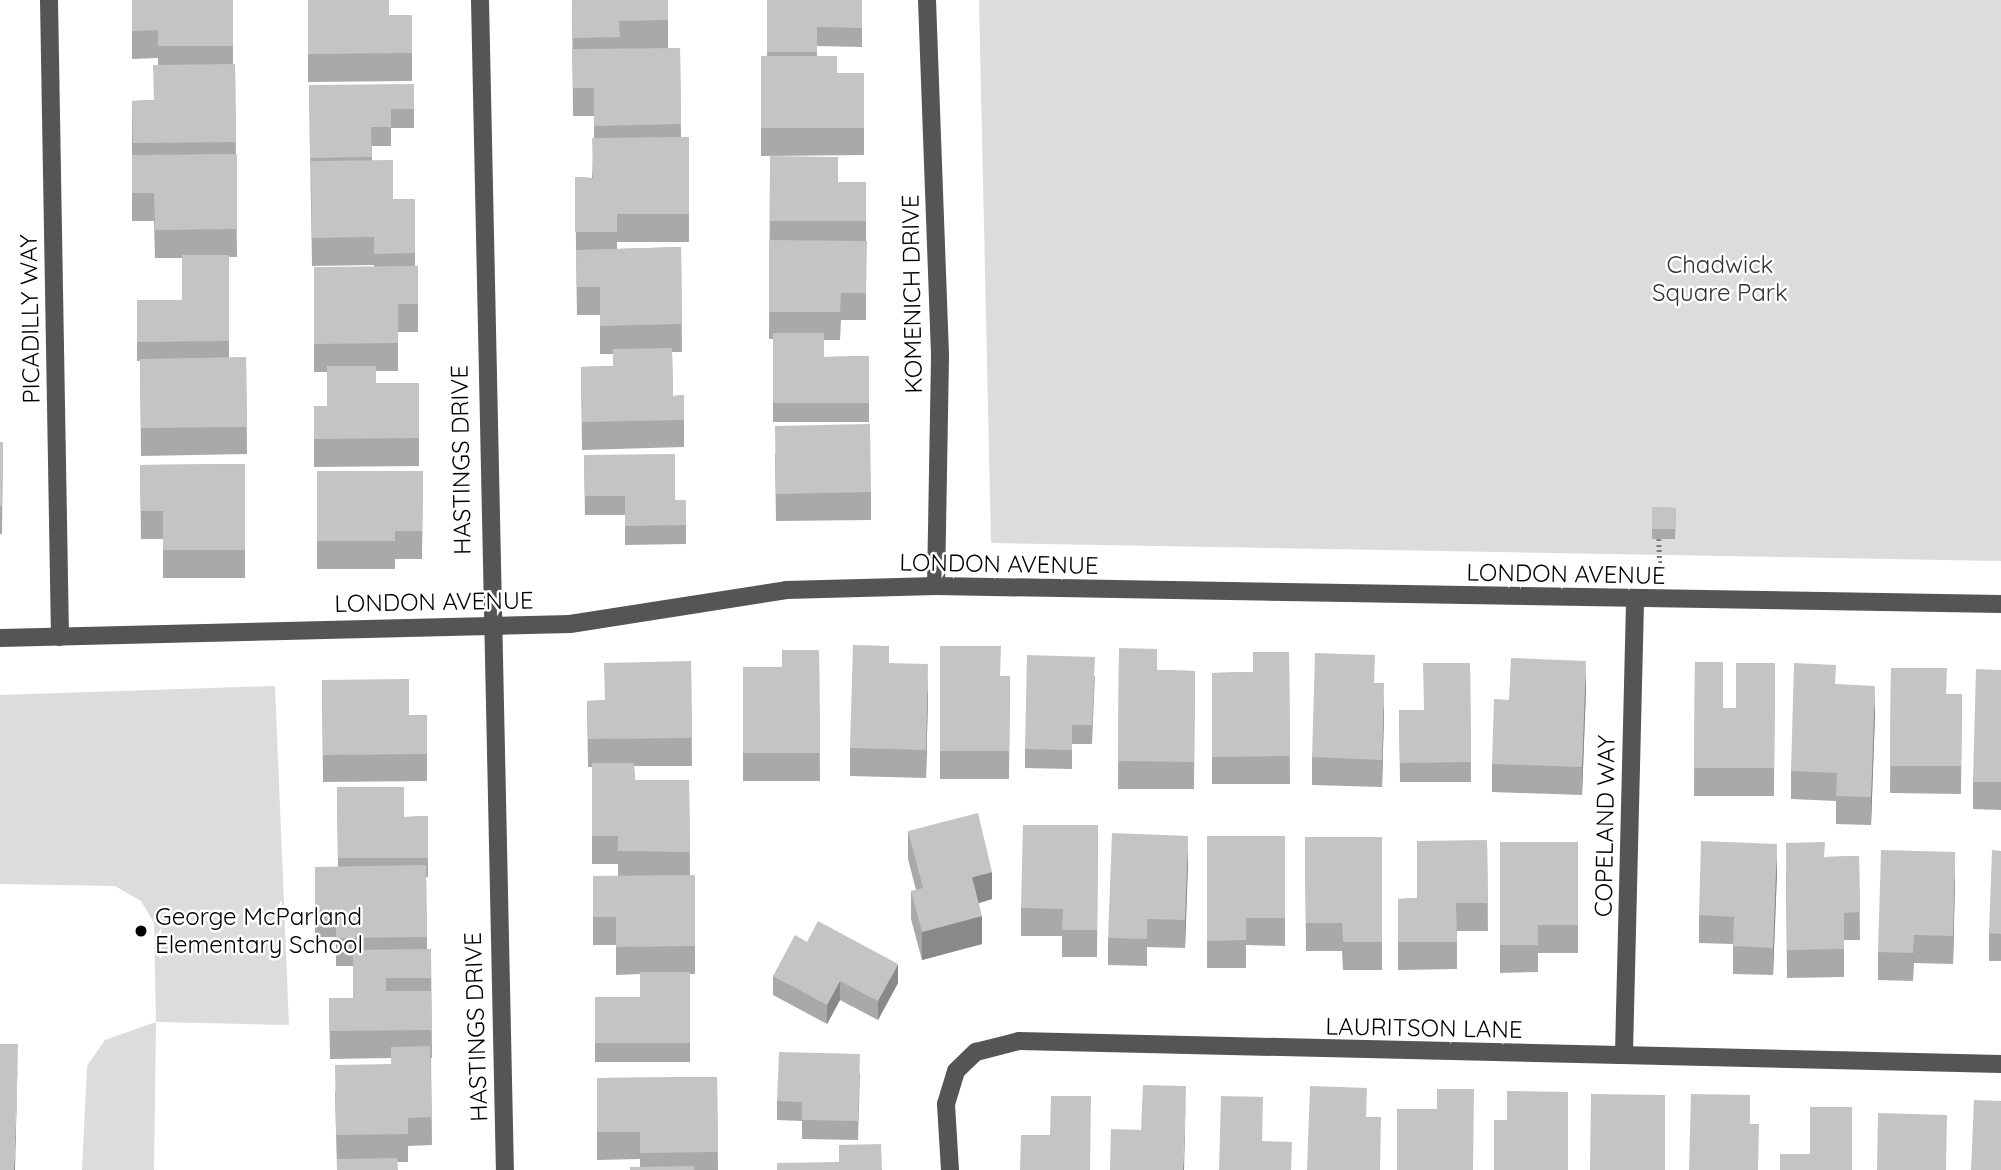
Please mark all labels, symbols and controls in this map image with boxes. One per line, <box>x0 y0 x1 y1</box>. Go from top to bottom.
street label: KOMENICH DRIVE <box>896 194 928 394</box>
street label: PICADILLY WAY <box>14 234 46 404</box>
park label: Chadwick Square Park <box>1652 251 1788 307</box>
street label: HASTINGS DRIVE <box>445 365 477 555</box>
street label: LONDON AVENUE <box>899 548 1099 580</box>
street label: LONDON AVENUE <box>1466 558 1666 590</box>
street label: LONDON AVENUE <box>334 586 534 618</box>
street label: COPELAND WAY <box>1589 735 1621 917</box>
place label: George McParland Elementary School <box>155 903 363 959</box>
marker: George McParland Elementary School <box>133 923 149 939</box>
street label: HASTINGS DRIVE <box>458 932 494 1122</box>
street label: LAURITSON LANE <box>1325 1012 1523 1044</box>

